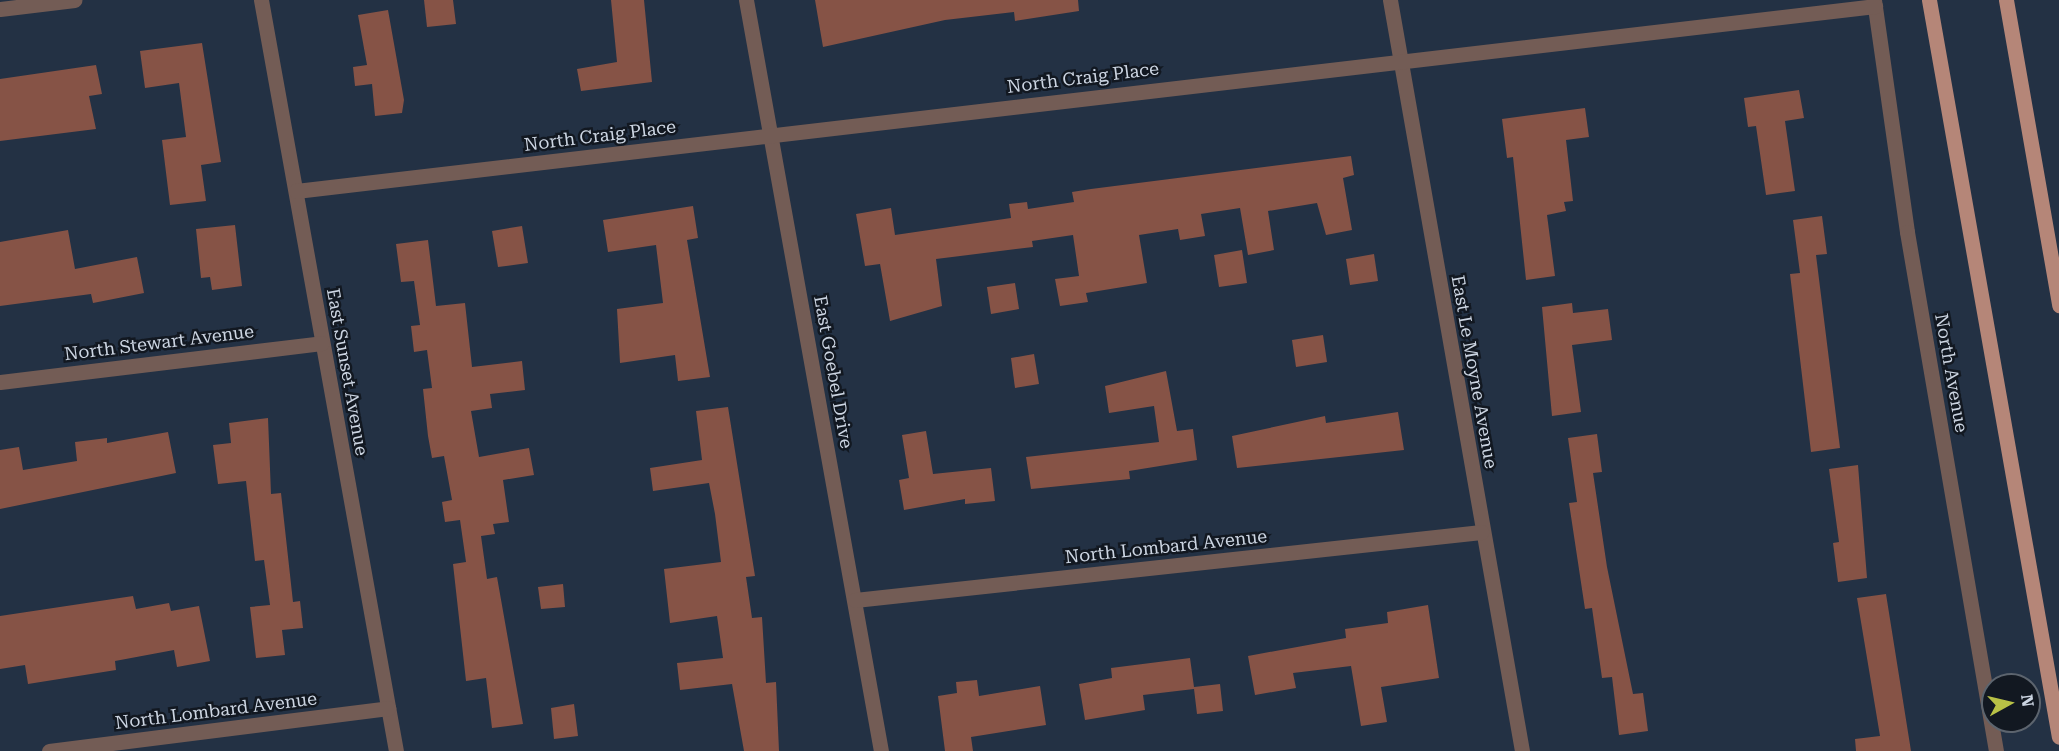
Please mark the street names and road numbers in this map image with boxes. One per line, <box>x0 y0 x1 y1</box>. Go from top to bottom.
street label: North Craig Place <box>1006 58 1160 98</box>
street label: North Craig Place <box>523 116 677 156</box>
street label: East Le Moyne Avenue <box>1446 274 1502 470</box>
street label: East Sunset Avenue <box>322 287 372 457</box>
street label: East Goebel Drive <box>809 294 857 450</box>
street label: North Avenue <box>1930 312 1972 434</box>
street label: North Stewart Avenue <box>63 321 255 365</box>
street label: North Lombard Avenue <box>1064 526 1268 568</box>
street label: North Lombard Avenue <box>114 688 318 734</box>

